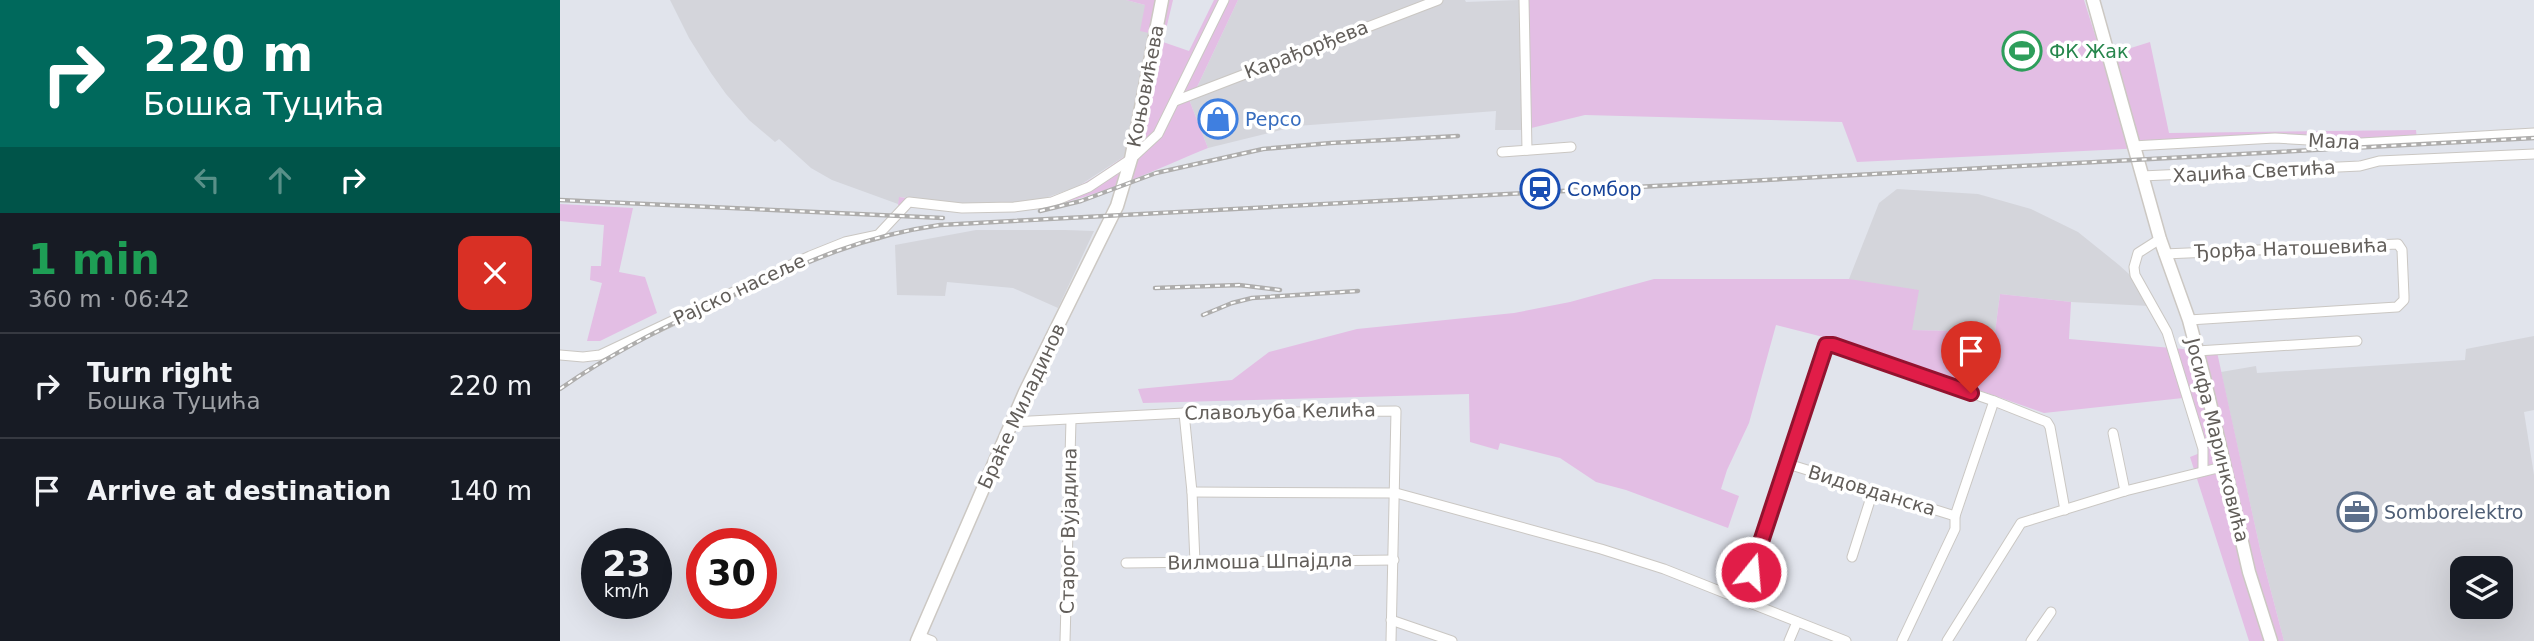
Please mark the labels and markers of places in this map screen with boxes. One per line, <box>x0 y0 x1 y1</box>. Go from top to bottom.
sports icon: ФК Жак <box>2001 30 2043 72</box>
place label: ФК Жак <box>2049 40 2128 62</box>
shop icon: Pepco <box>1197 98 1239 140</box>
place label: Pepco <box>1245 108 1302 130</box>
station icon: Сомбор <box>1519 168 1561 210</box>
place label: Сомбор <box>1567 178 1642 200</box>
pin <box>1941 321 2001 393</box>
office icon: Somborelektro <box>2336 491 2378 533</box>
place label: Somborelektro <box>2384 501 2523 523</box>

